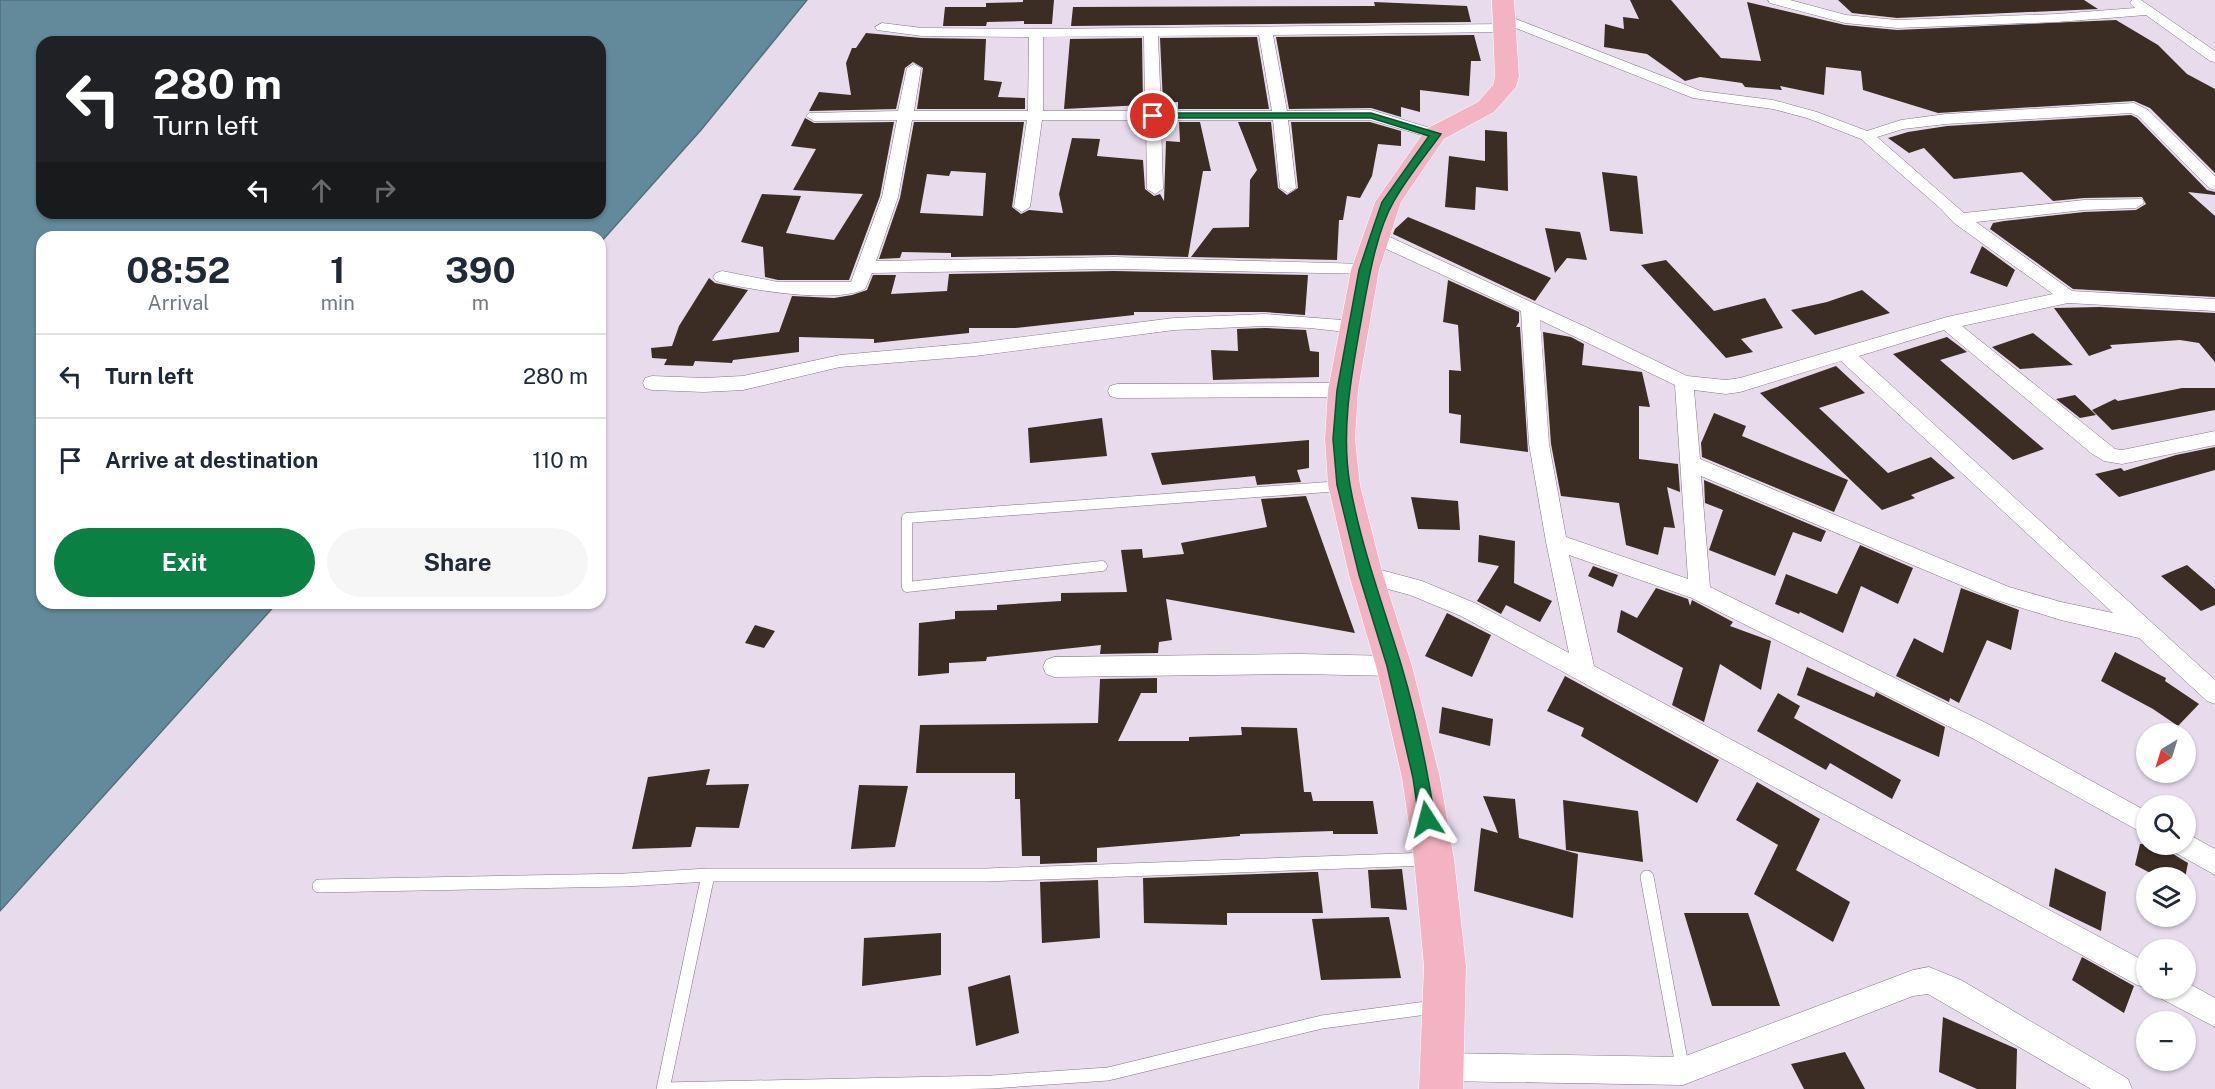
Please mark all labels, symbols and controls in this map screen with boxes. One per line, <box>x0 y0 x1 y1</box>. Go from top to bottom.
text: 280 m <box>153 59 282 108</box>
icon: left <box>54 60 132 138</box>
pin <box>1127 90 1178 141</box>
icon: arrive <box>1136 99 1169 132</box>
text: Turn left <box>153 109 259 141</box>
icon: left <box>242 174 275 207</box>
icon: ahead <box>305 174 338 207</box>
icon: right <box>368 174 401 207</box>
text: 08:52 <box>126 249 230 291</box>
text: 1 <box>330 249 345 291</box>
text: 390 <box>445 249 516 291</box>
text: Arrival <box>148 291 209 315</box>
text: min <box>321 291 355 315</box>
text: m <box>472 291 489 315</box>
icon: left <box>54 360 87 393</box>
text: Turn left <box>105 363 194 389</box>
text: 280 m <box>523 363 588 389</box>
icon: arrive <box>54 444 87 477</box>
text: Arrive at destination <box>105 447 318 473</box>
text: 110 m <box>532 447 588 473</box>
button: Exit <box>54 528 315 597</box>
button: Share <box>327 528 588 597</box>
north arrow <box>2136 723 2196 783</box>
map controls <box>2136 723 2196 1071</box>
position arrow <box>1395 787 1459 851</box>
button: search <box>2136 795 2196 855</box>
button: layers <box>2136 867 2196 927</box>
button: + <box>2136 939 2196 999</box>
button: − <box>2136 1011 2196 1071</box>

